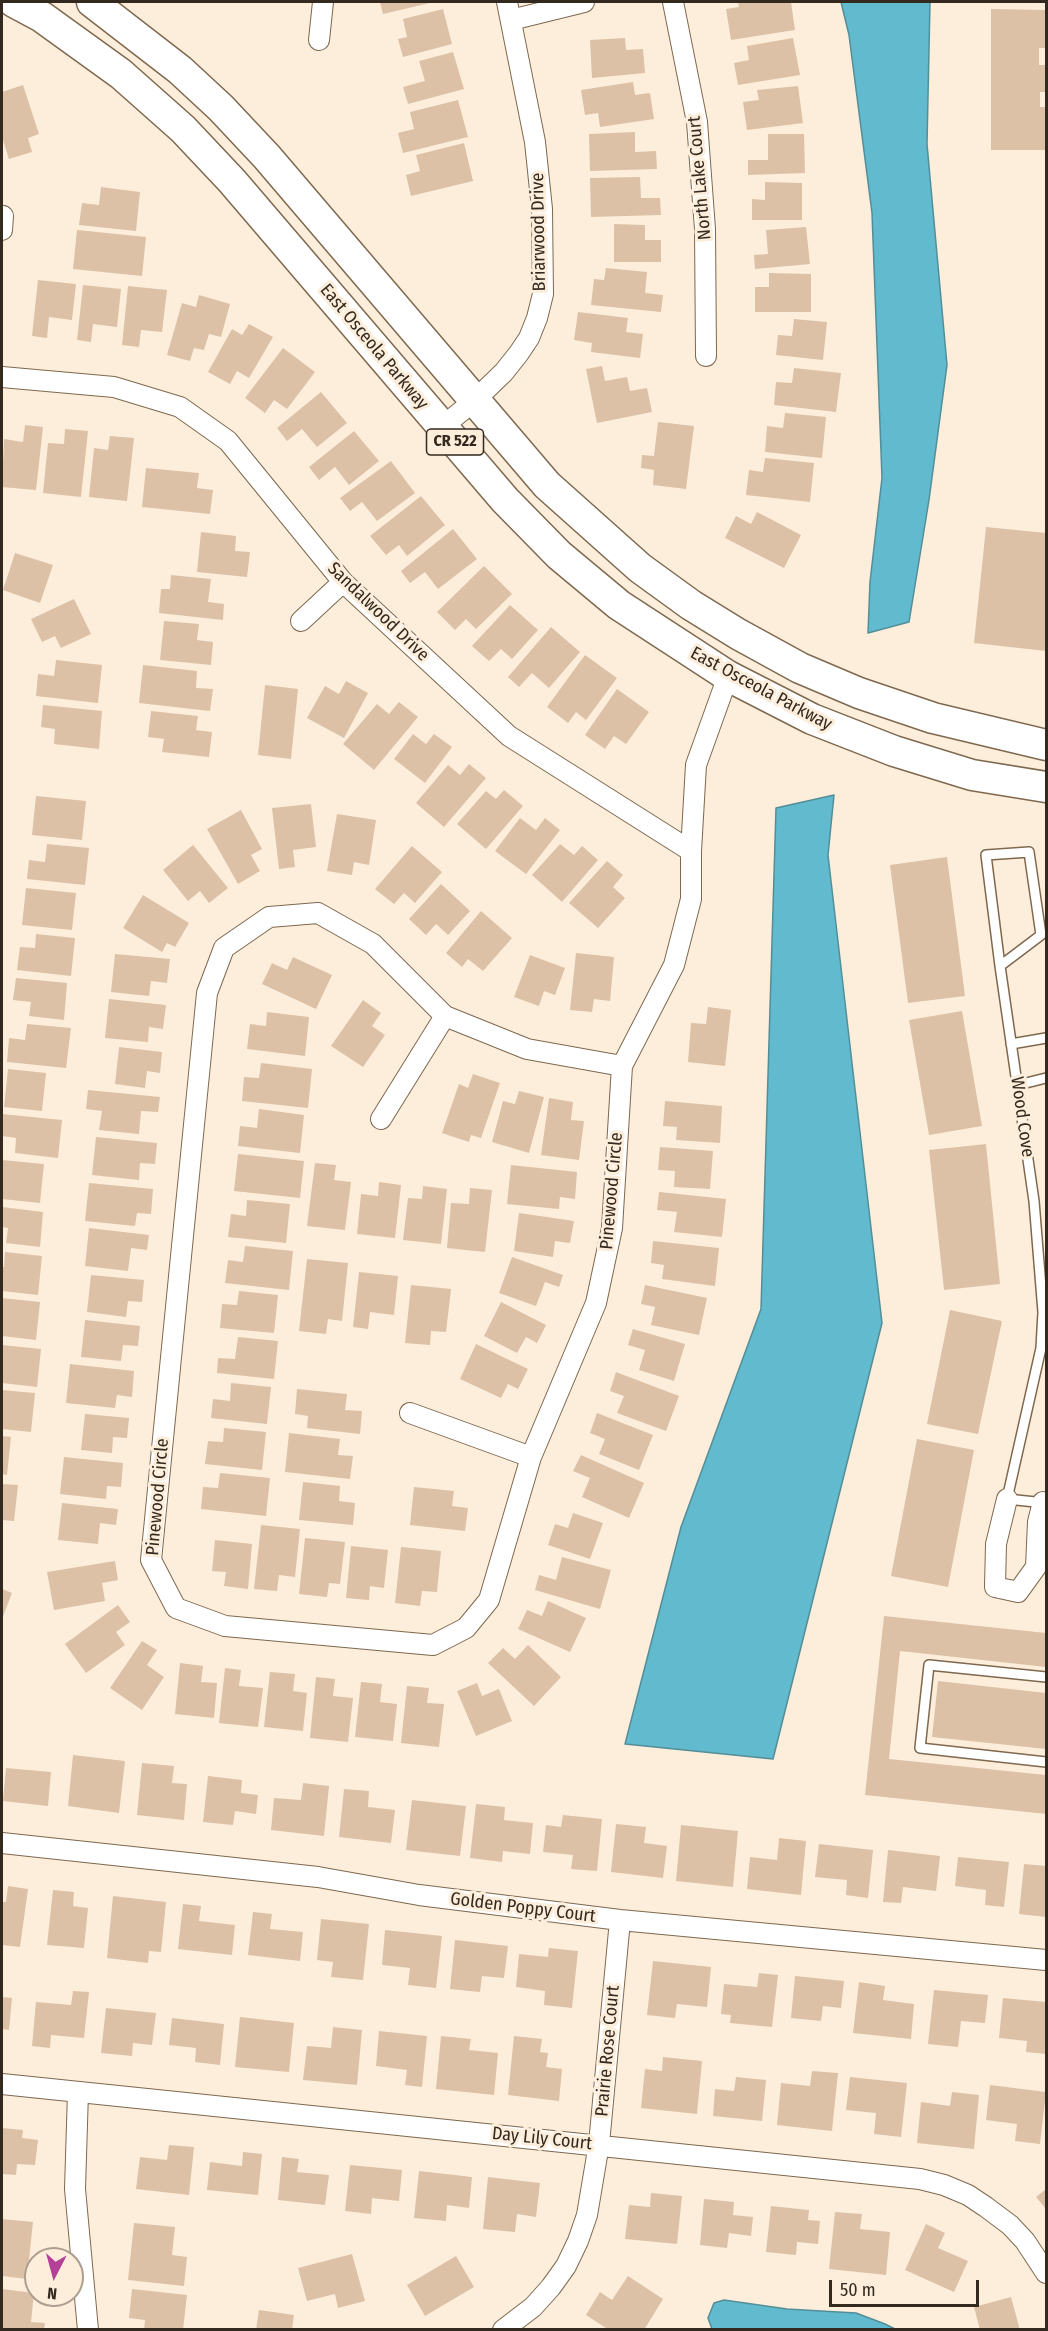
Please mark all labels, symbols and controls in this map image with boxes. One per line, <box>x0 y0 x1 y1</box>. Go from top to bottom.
street label: North Lake Court <box>684 115 716 241</box>
street label: Briarwood Drive <box>527 173 551 291</box>
street label: East Osceola Parkway <box>315 280 433 414</box>
road number: CR 522 <box>426 429 484 455</box>
street label: Sandalwood Drive <box>323 558 433 666</box>
street label: East Osceola Parkway <box>687 643 835 735</box>
street label: Wood Cove <box>1006 1075 1038 1159</box>
street label: Pinewood Circle <box>596 1131 628 1251</box>
street label: Pinewood Circle <box>142 1437 174 1557</box>
street label: Golden Poppy Court <box>449 1888 597 1928</box>
street label: Prairie Rose Court <box>592 1984 624 2118</box>
street label: Day Lily Court <box>491 2123 593 2155</box>
north arrow <box>24 2247 84 2307</box>
scale bar <box>832 2268 982 2306</box>
text: 50 m <box>840 2279 876 2301</box>
text: N <box>47 2283 58 2303</box>

